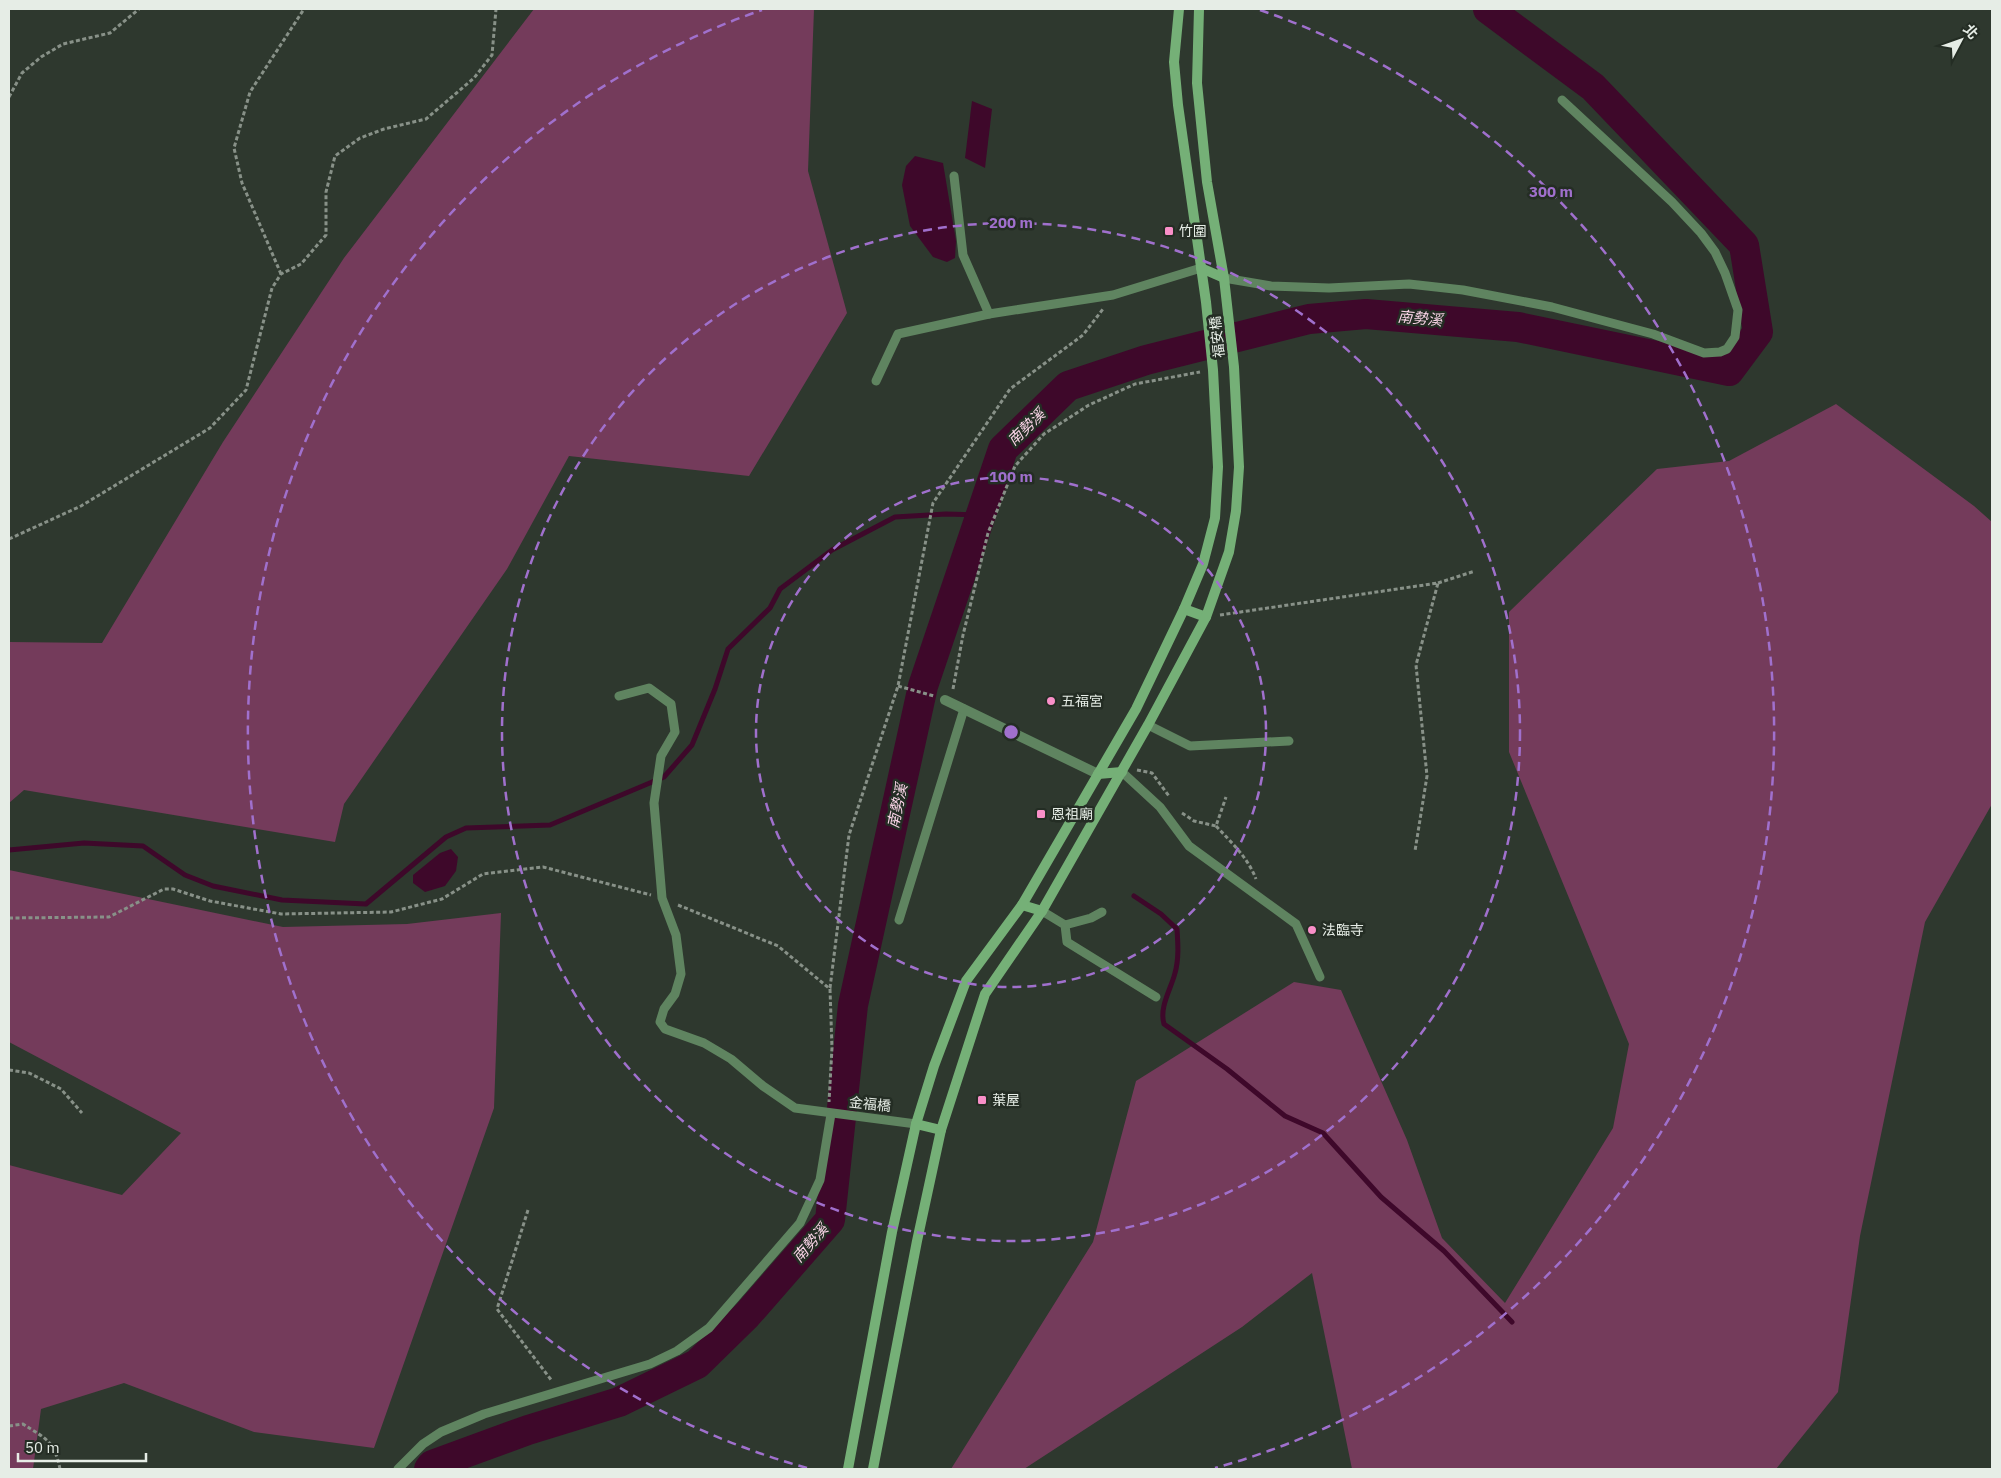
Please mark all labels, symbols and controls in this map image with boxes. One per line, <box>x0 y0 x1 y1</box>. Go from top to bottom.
north arrow <box>1936 15 1986 65</box>
text: 北 <box>1959 20 1982 43</box>
text: 300 m <box>1529 182 1573 201</box>
text: 200 m <box>989 213 1033 232</box>
place label: 竹圍 <box>1179 222 1207 240</box>
marker: 竹圍 <box>1163 225 1175 237</box>
water label: 南勢溪 <box>1397 307 1445 330</box>
street label: 福安橋 <box>1206 315 1228 359</box>
water label: 南勢溪 <box>1003 403 1050 449</box>
text: 100 m <box>989 467 1033 486</box>
place label: 五福宮 <box>1061 692 1103 710</box>
marker: 五福宮 <box>1045 695 1057 707</box>
centre of rings <box>1002 723 1020 741</box>
water label: 南勢溪 <box>883 780 911 830</box>
place label: 恩祖廟 <box>1051 805 1093 823</box>
marker: 恩祖廟 <box>1035 808 1047 820</box>
place label: 法臨寺 <box>1322 921 1364 939</box>
marker: 法臨寺 <box>1306 924 1318 936</box>
place label: 葉屋 <box>992 1091 1020 1109</box>
street label: 金福橋 <box>848 1093 892 1115</box>
marker: 葉屋 <box>976 1094 988 1106</box>
water label: 南勢溪 <box>788 1218 833 1266</box>
scale bar <box>18 1430 145 1462</box>
text: 50 m <box>25 1438 60 1457</box>

